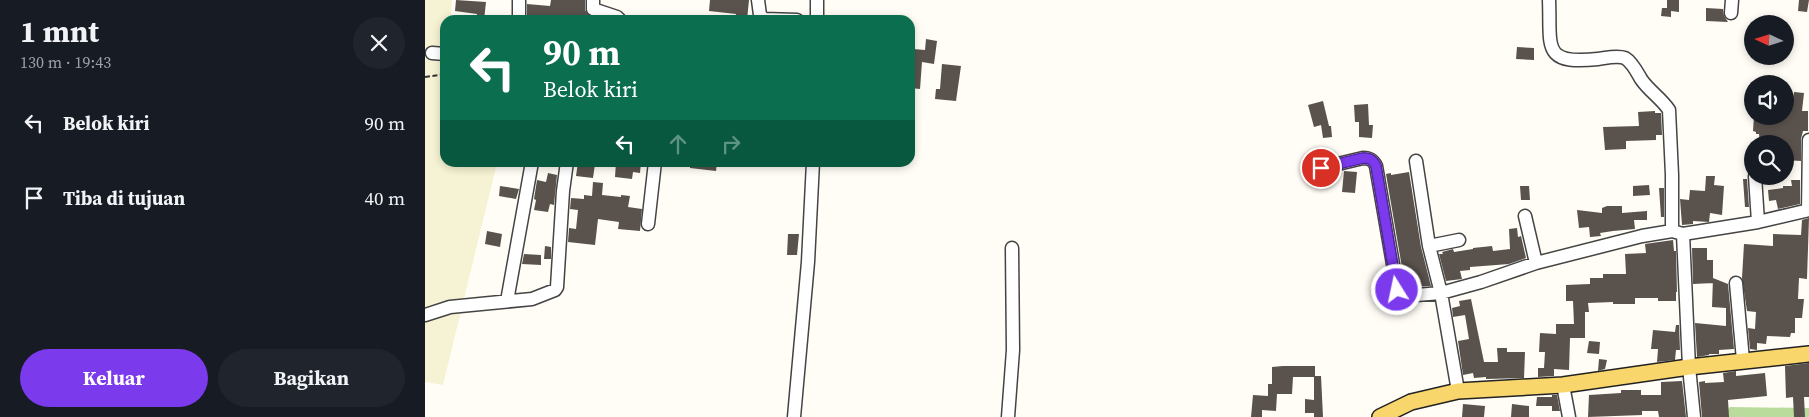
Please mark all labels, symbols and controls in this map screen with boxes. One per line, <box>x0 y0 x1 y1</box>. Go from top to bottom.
text: 1 mnt <box>20 11 99 52</box>
north arrow <box>1744 15 1794 65</box>
map controls <box>1744 15 1794 185</box>
button: close <box>353 17 405 69</box>
text: 90 m <box>543 29 620 77</box>
icon: left <box>460 35 525 100</box>
text: 130 m · 19:43 <box>20 51 111 73</box>
text: Belok kiri <box>543 74 638 104</box>
button: sound <box>1744 75 1794 125</box>
icon: left <box>20 109 48 137</box>
text: Belok kiri <box>63 110 150 136</box>
text: 90 m <box>364 110 405 136</box>
icon: left <box>611 130 639 158</box>
icon: ahead <box>664 130 692 158</box>
icon: right <box>717 130 745 158</box>
button: search <box>1744 135 1794 185</box>
pin <box>1300 147 1342 189</box>
icon: arrive <box>1307 154 1335 182</box>
icon: arrive <box>20 184 48 212</box>
text: Tiba di tujuan <box>63 185 185 211</box>
text: 40 m <box>364 185 405 211</box>
position arrow <box>1370 263 1422 315</box>
button: Keluar <box>20 349 208 407</box>
button: Bagikan <box>218 349 405 407</box>

